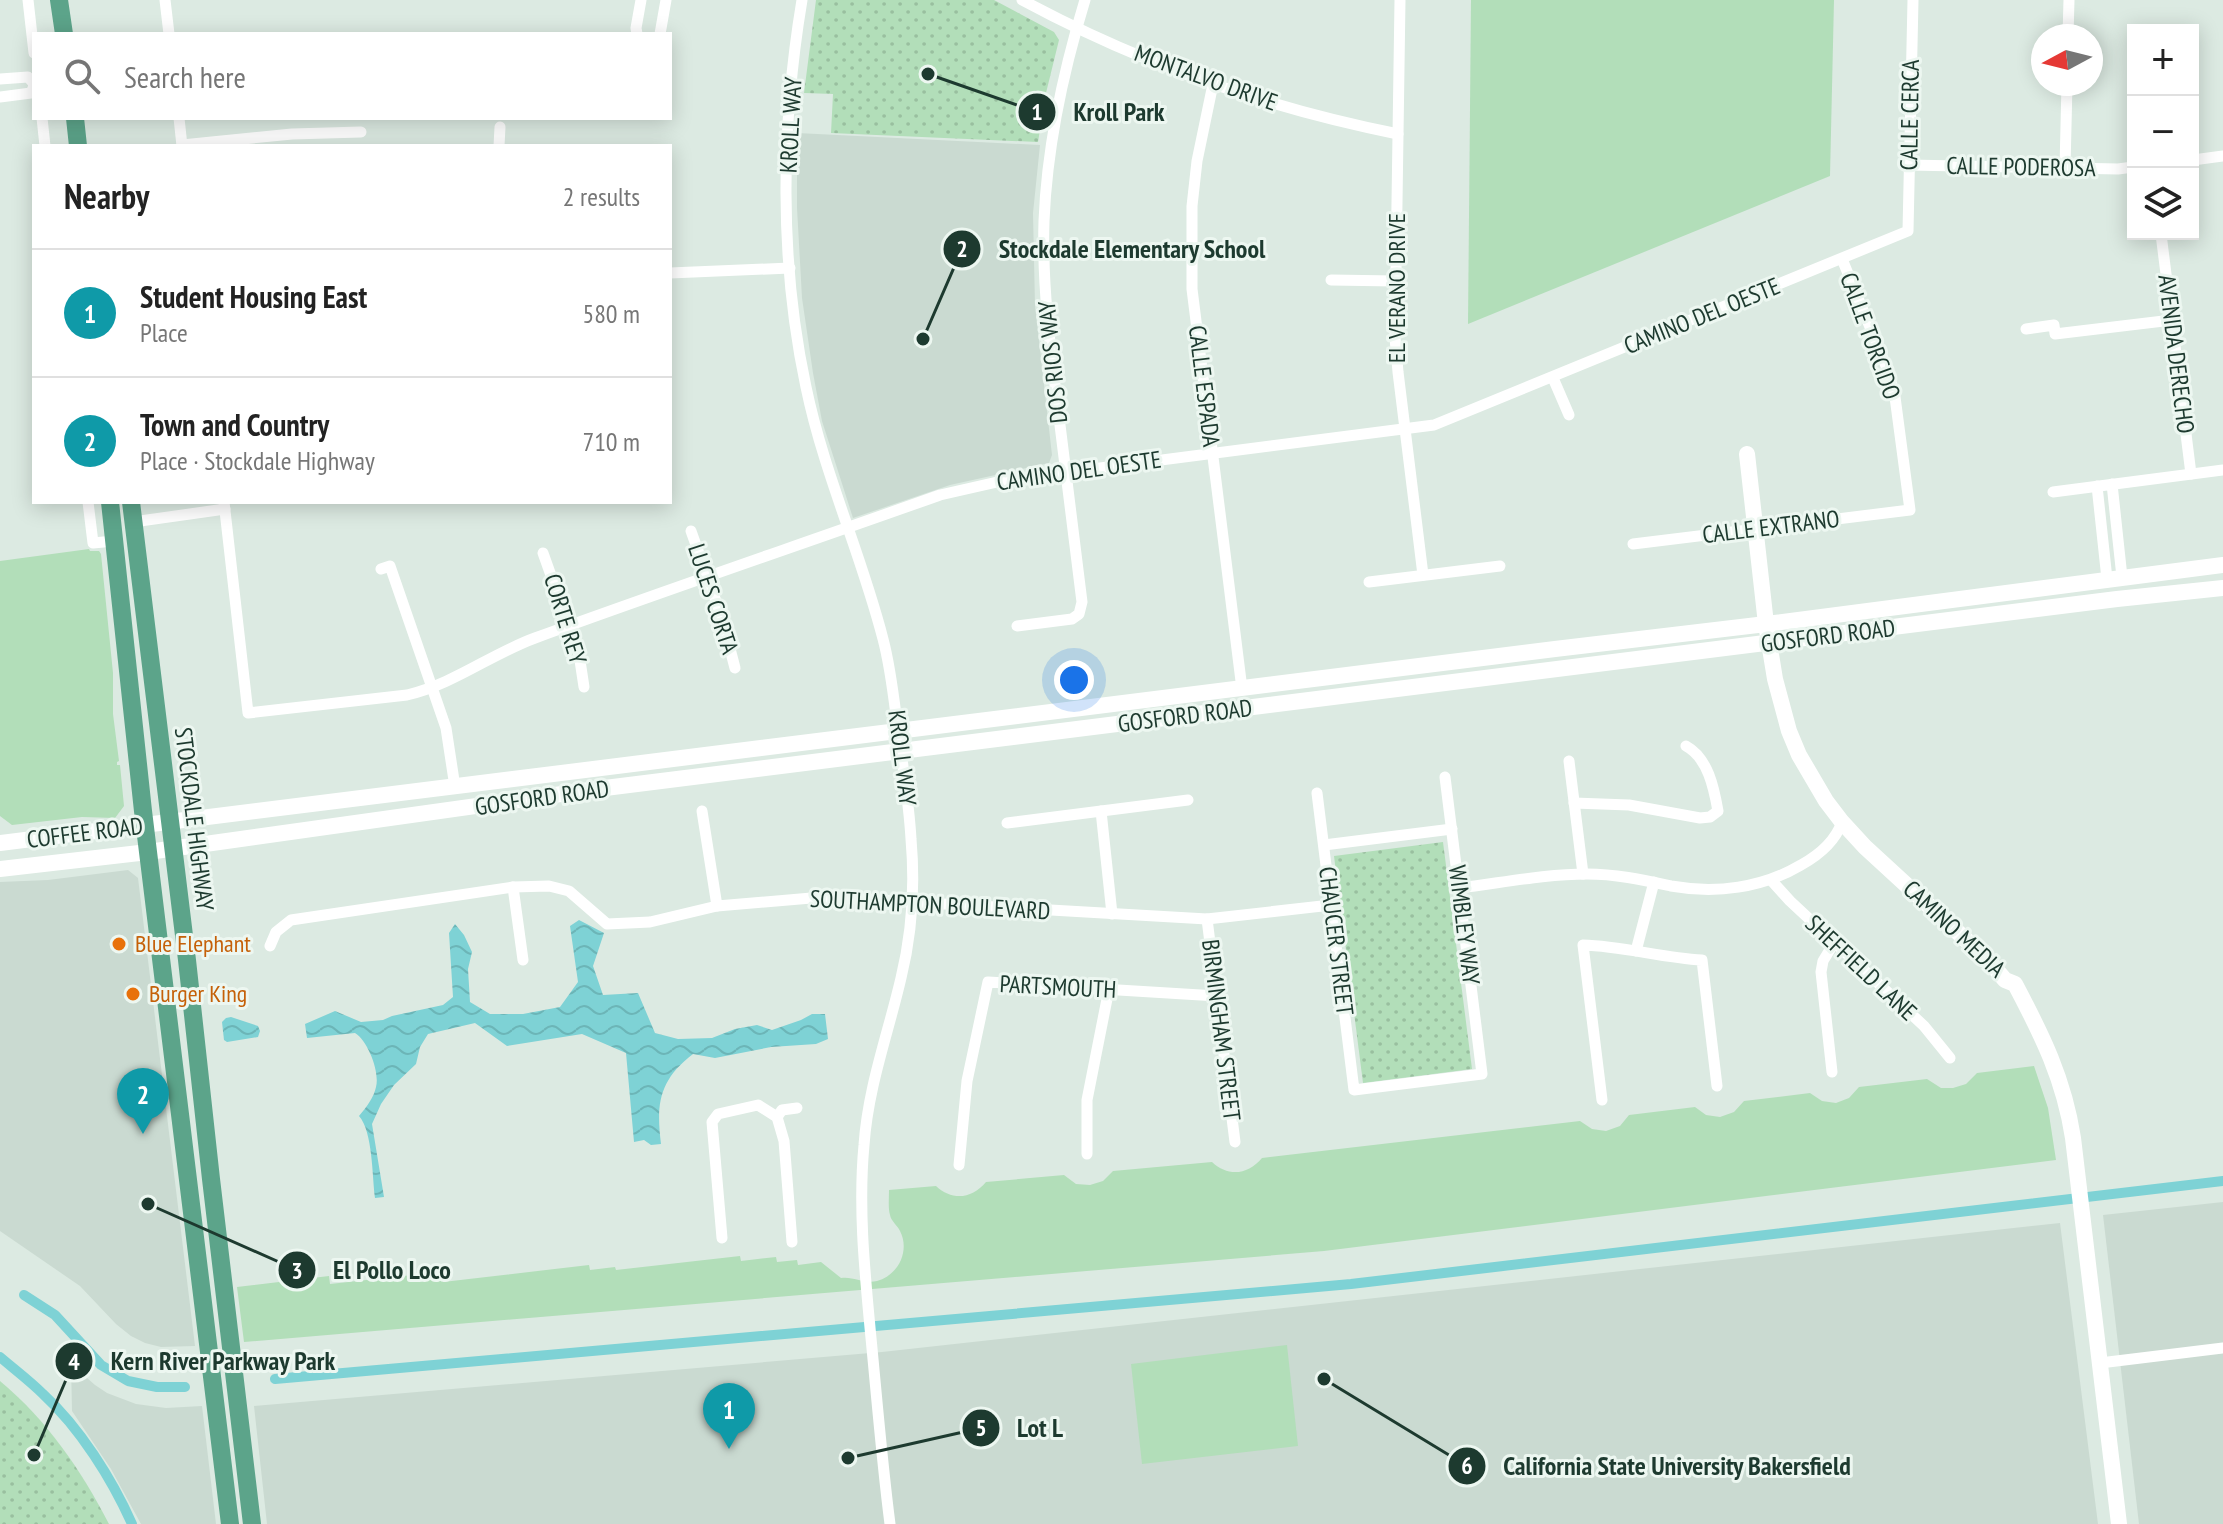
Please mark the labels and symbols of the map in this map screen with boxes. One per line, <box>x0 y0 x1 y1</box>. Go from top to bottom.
north arrow <box>2031 24 2103 96</box>
street label: MONTALVO DRIVE <box>1130 37 1282 118</box>
street label: CALLE CERCA <box>1893 59 1926 171</box>
street label: KROLL WAY <box>773 76 808 174</box>
callout: Kroll Park <box>1017 87 1180 137</box>
text: Kroll Park <box>1073 95 1165 128</box>
text: 1 <box>1031 96 1043 127</box>
street label: CALLE PODEROSA <box>1946 150 2097 183</box>
street label: EL VERANO DRIVE <box>1381 213 1412 363</box>
callout: Stockdale Elementary School <box>942 224 1281 274</box>
text: Stockdale Elementary School <box>999 232 1266 265</box>
text: 2 <box>956 233 968 264</box>
street label: CALLE TORCIDO <box>1833 268 1908 403</box>
street label: CAMINO DEL OESTE <box>1619 270 1784 361</box>
street label: AVENIDA DERECHO <box>2151 273 2202 435</box>
street label: DOS RIOS WAY <box>1031 299 1074 425</box>
street label: CALLE ESPADA <box>1182 324 1227 449</box>
street label: CAMINO DEL OESTE <box>995 444 1163 497</box>
street label: CALLE EXTRANO <box>1701 503 1841 550</box>
street label: LUCES CORTA <box>681 540 746 658</box>
street label: CORTE REY <box>537 570 594 668</box>
street label: GOSFORD ROAD <box>1759 612 1897 659</box>
your location <box>1054 660 1094 700</box>
street label: GOSFORD ROAD <box>1116 692 1254 739</box>
street label: KROLL WAY <box>881 708 924 808</box>
street label: STOCKDALE HIGHWAY <box>168 726 221 912</box>
street label: GOSFORD ROAD <box>473 773 611 822</box>
street label: COFFEE ROAD <box>25 810 145 855</box>
street label: WIMBLEY WAY <box>1442 863 1487 987</box>
street label: CHAUCER STREET <box>1312 865 1361 1017</box>
street label: CAMINO MEDIA <box>1897 873 2013 984</box>
street label: SOUTHAMPTON BOULEVARD <box>809 883 1051 926</box>
street label: SHEFFIELD LANE <box>1799 908 1924 1027</box>
place label: Blue Elephant <box>135 928 251 959</box>
marker: Blue Elephant <box>110 935 128 953</box>
street label: BIRMINGHAM STREET <box>1195 938 1248 1123</box>
street label: PARTSMOUTH <box>999 968 1117 1005</box>
place label: Burger King <box>149 978 247 1009</box>
marker: Burger King <box>124 985 142 1003</box>
pin: 2 <box>117 1068 169 1134</box>
callout: El Pollo Loco <box>277 1245 467 1295</box>
text: El Pollo Loco <box>333 1253 451 1286</box>
text: 3 <box>291 1255 303 1286</box>
callout: Kern River Parkway Park <box>54 1336 352 1386</box>
text: Kern River Parkway Park <box>111 1344 335 1377</box>
text: 4 <box>68 1346 80 1377</box>
pin: 1 <box>703 1383 755 1449</box>
callout: Lot L <box>961 1403 1079 1453</box>
text: Lot L <box>1017 1411 1063 1444</box>
text: 5 <box>975 1412 987 1443</box>
callout: California State University Bakersfield <box>1447 1441 1867 1491</box>
text: California State University Bakersfield <box>1503 1449 1851 1482</box>
text: 6 <box>1461 1450 1473 1481</box>

